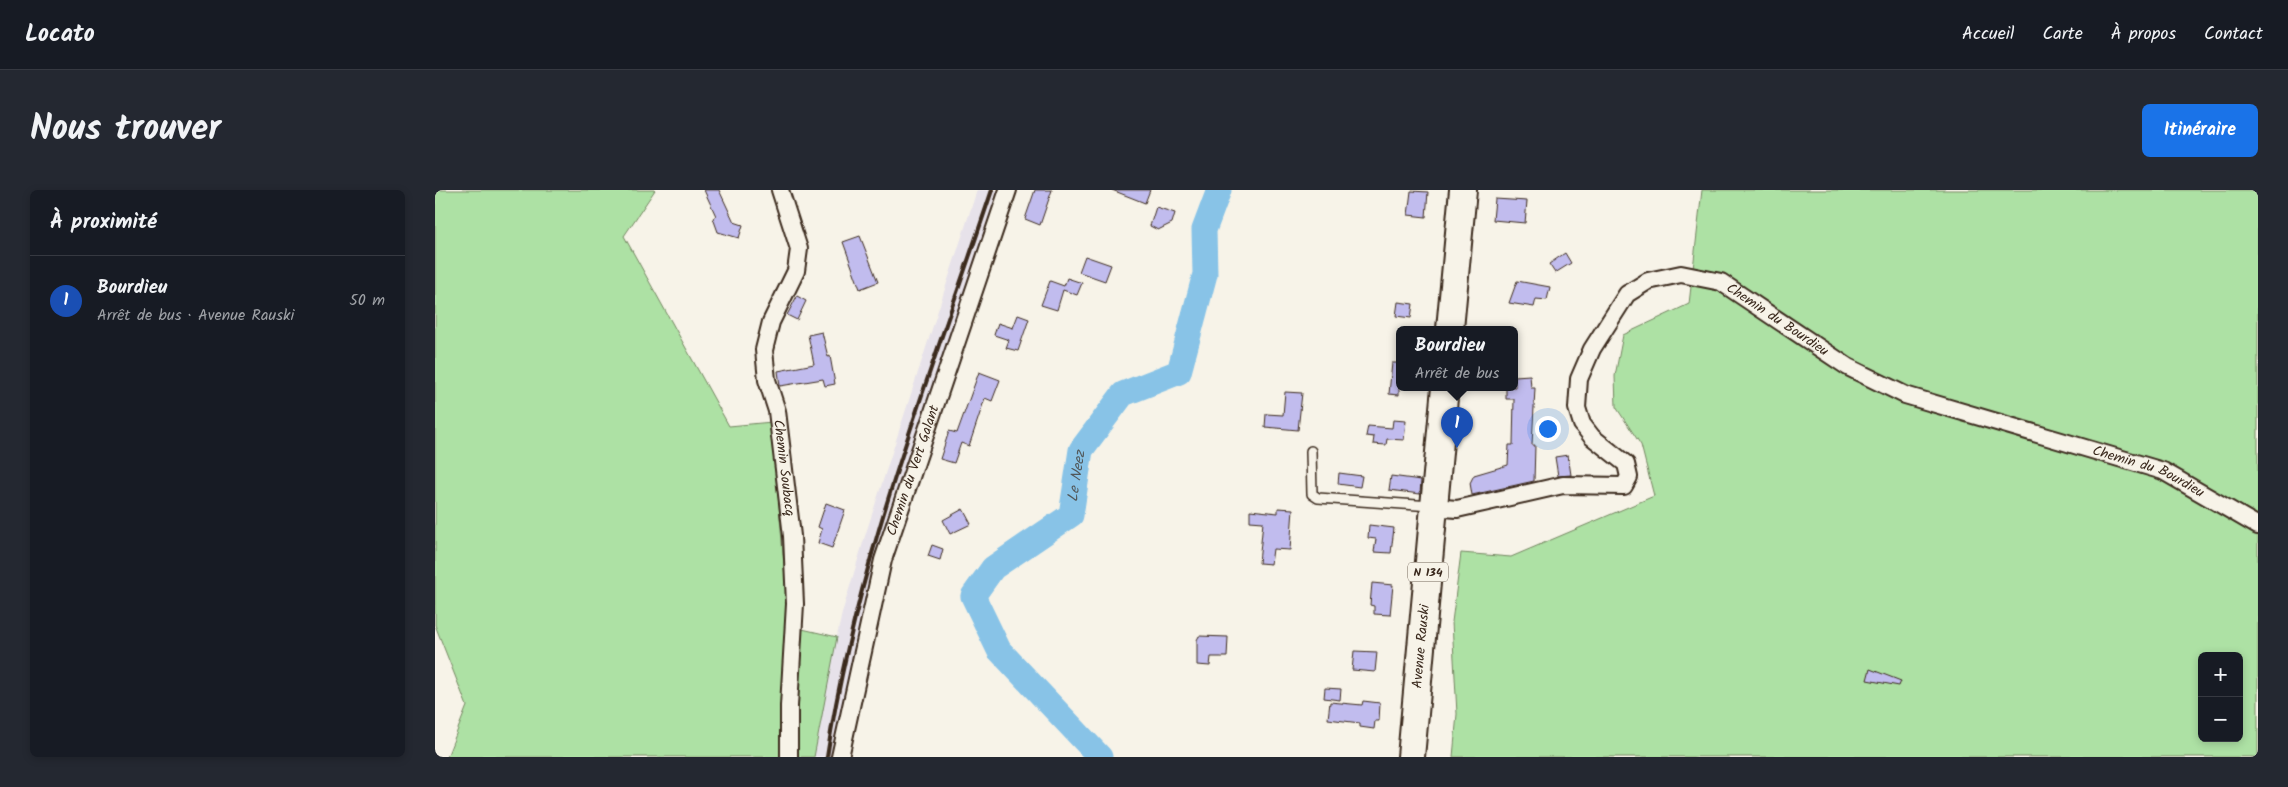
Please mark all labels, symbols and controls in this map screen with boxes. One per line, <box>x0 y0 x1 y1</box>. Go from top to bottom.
text: Locato <box>25 15 95 54</box>
text: Accueil <box>1962 20 2015 49</box>
text: Carte <box>2043 20 2083 49</box>
text: À propos <box>2111 20 2176 49</box>
text: Contact <box>2204 20 2263 49</box>
text: Nous trouver <box>30 102 221 158</box>
button: Itinéraire <box>2142 104 2258 157</box>
text: À proximité <box>50 206 157 239</box>
text: Bourdieu <box>97 273 167 303</box>
street label: Chemin du Bourdieu <box>1722 277 1833 362</box>
text: 1 <box>64 288 68 313</box>
text: 50 m <box>349 288 385 313</box>
text: Arrêt de bus · Avenue Rauski <box>97 303 294 328</box>
popup <box>1396 326 1518 391</box>
text: Bourdieu <box>1415 331 1485 361</box>
text: Arrêt de bus <box>1415 361 1499 386</box>
street label: Chemin du Vert Galant <box>881 402 946 539</box>
pin: 1 <box>1441 407 1473 448</box>
your location <box>1535 416 1561 442</box>
street label: Chemin Soubacq <box>767 418 801 518</box>
street label: Chemin du Bourdieu <box>2090 440 2209 504</box>
water label: Le Neez <box>1061 448 1093 503</box>
road number: N 134 <box>1408 562 1448 582</box>
street label: Avenue Rauski <box>1406 603 1436 689</box>
map controls <box>2198 652 2243 742</box>
button: + <box>2198 652 2243 697</box>
button: − <box>2198 697 2243 742</box>

